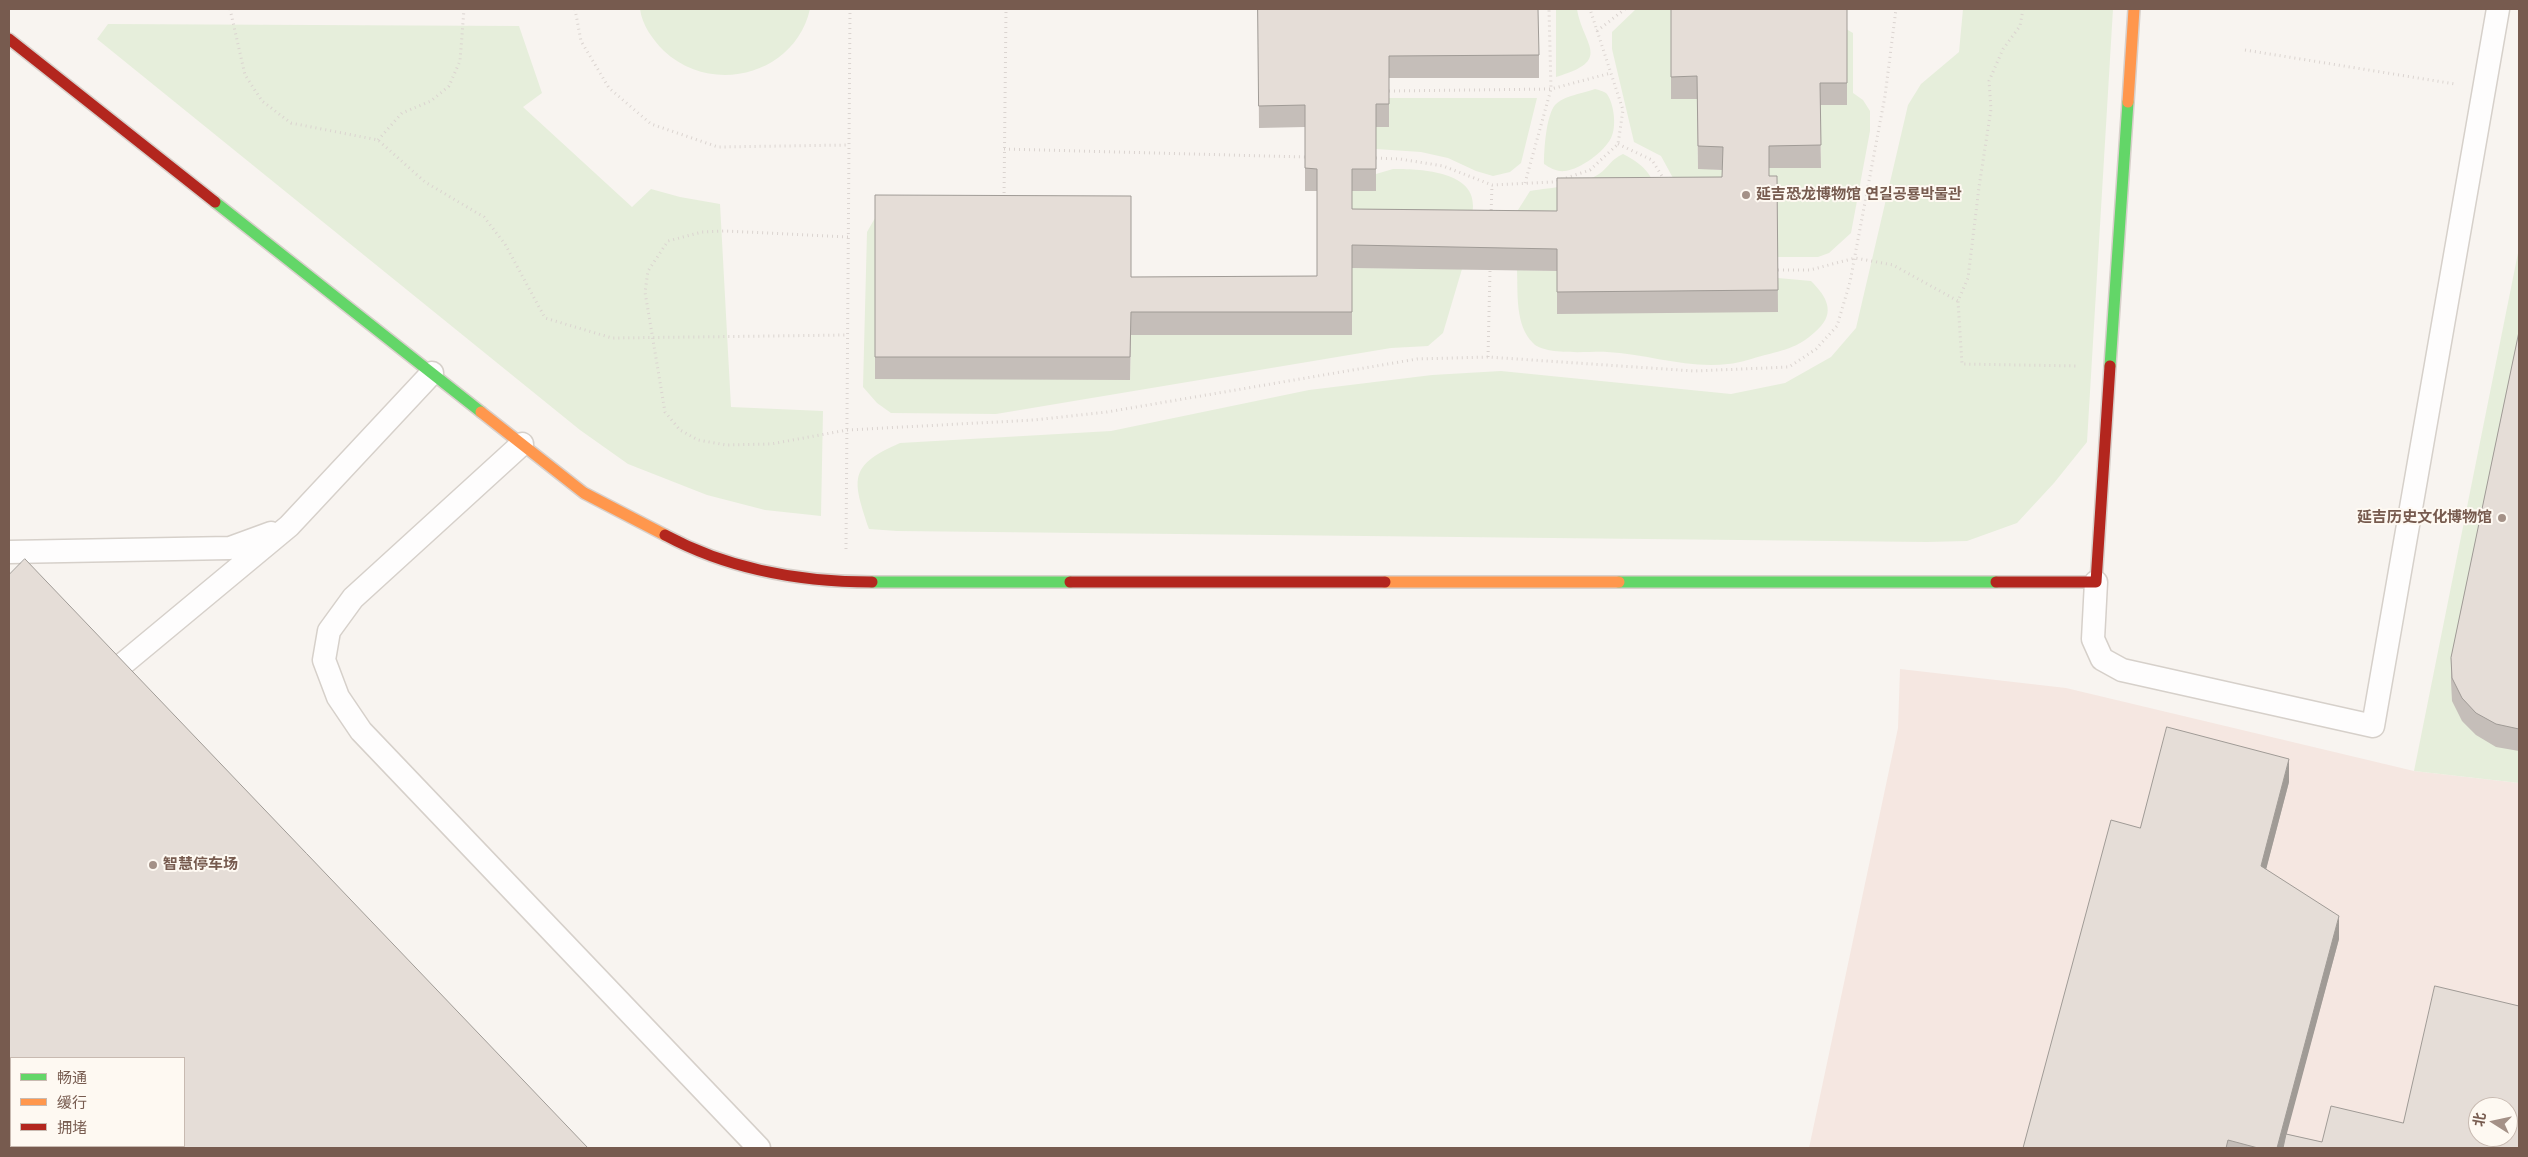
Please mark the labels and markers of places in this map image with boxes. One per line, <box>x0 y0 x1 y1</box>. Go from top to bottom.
place label: 延吉恐龙博物馆 연길공룡박물관 <box>1756 186 1962 204</box>
marker: 延吉恐龙博物馆 연길공룡박물관 <box>1740 189 1752 201</box>
place label: 延吉历史文化博物馆 <box>2357 509 2492 527</box>
marker: 延吉历史文化博物馆 <box>2496 512 2508 524</box>
place label: 智慧停车场 <box>163 856 238 874</box>
marker: 智慧停车场 <box>147 859 159 871</box>

